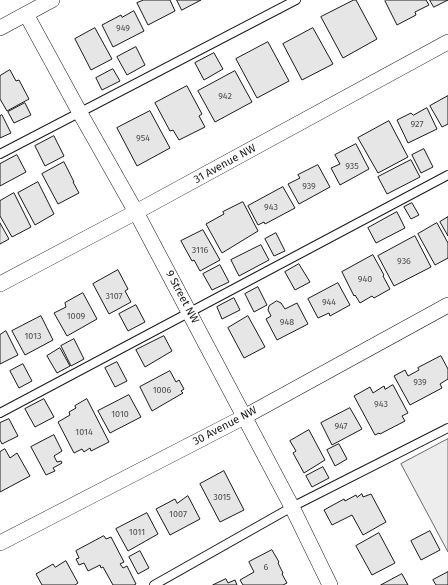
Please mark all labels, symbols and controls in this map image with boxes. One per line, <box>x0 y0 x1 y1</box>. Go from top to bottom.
house number: 949 <box>116 23 130 33</box>
house number: 942 <box>218 91 232 101</box>
house number: 927 <box>411 119 423 129</box>
house number: 954 <box>136 133 150 143</box>
street label: 31 Avenue NW <box>192 142 258 186</box>
house number: 935 <box>345 161 359 171</box>
house number: 939 <box>302 181 316 191</box>
house number: 943 <box>264 202 278 212</box>
house number: 3116 <box>192 245 208 255</box>
house number: 936 <box>397 256 411 266</box>
street label: 9 Street NW <box>163 268 201 326</box>
house number: 940 <box>358 274 372 284</box>
house number: 3107 <box>105 291 123 301</box>
house number: 944 <box>322 297 336 307</box>
house number: 1009 <box>67 311 85 321</box>
house number: 948 <box>280 317 294 327</box>
house number: 1013 <box>24 331 42 341</box>
house number: 939 <box>413 377 427 387</box>
house number: 1006 <box>153 385 171 395</box>
house number: 943 <box>374 399 388 409</box>
street label: 30 Avenue NW <box>191 404 259 448</box>
house number: 1010 <box>111 409 129 419</box>
house number: 947 <box>334 421 348 431</box>
house number: 1014 <box>75 427 93 437</box>
house number: 3015 <box>213 492 231 502</box>
house number: 1007 <box>169 509 187 519</box>
house number: 1011 <box>129 527 145 537</box>
house number: 6 <box>264 562 268 572</box>

